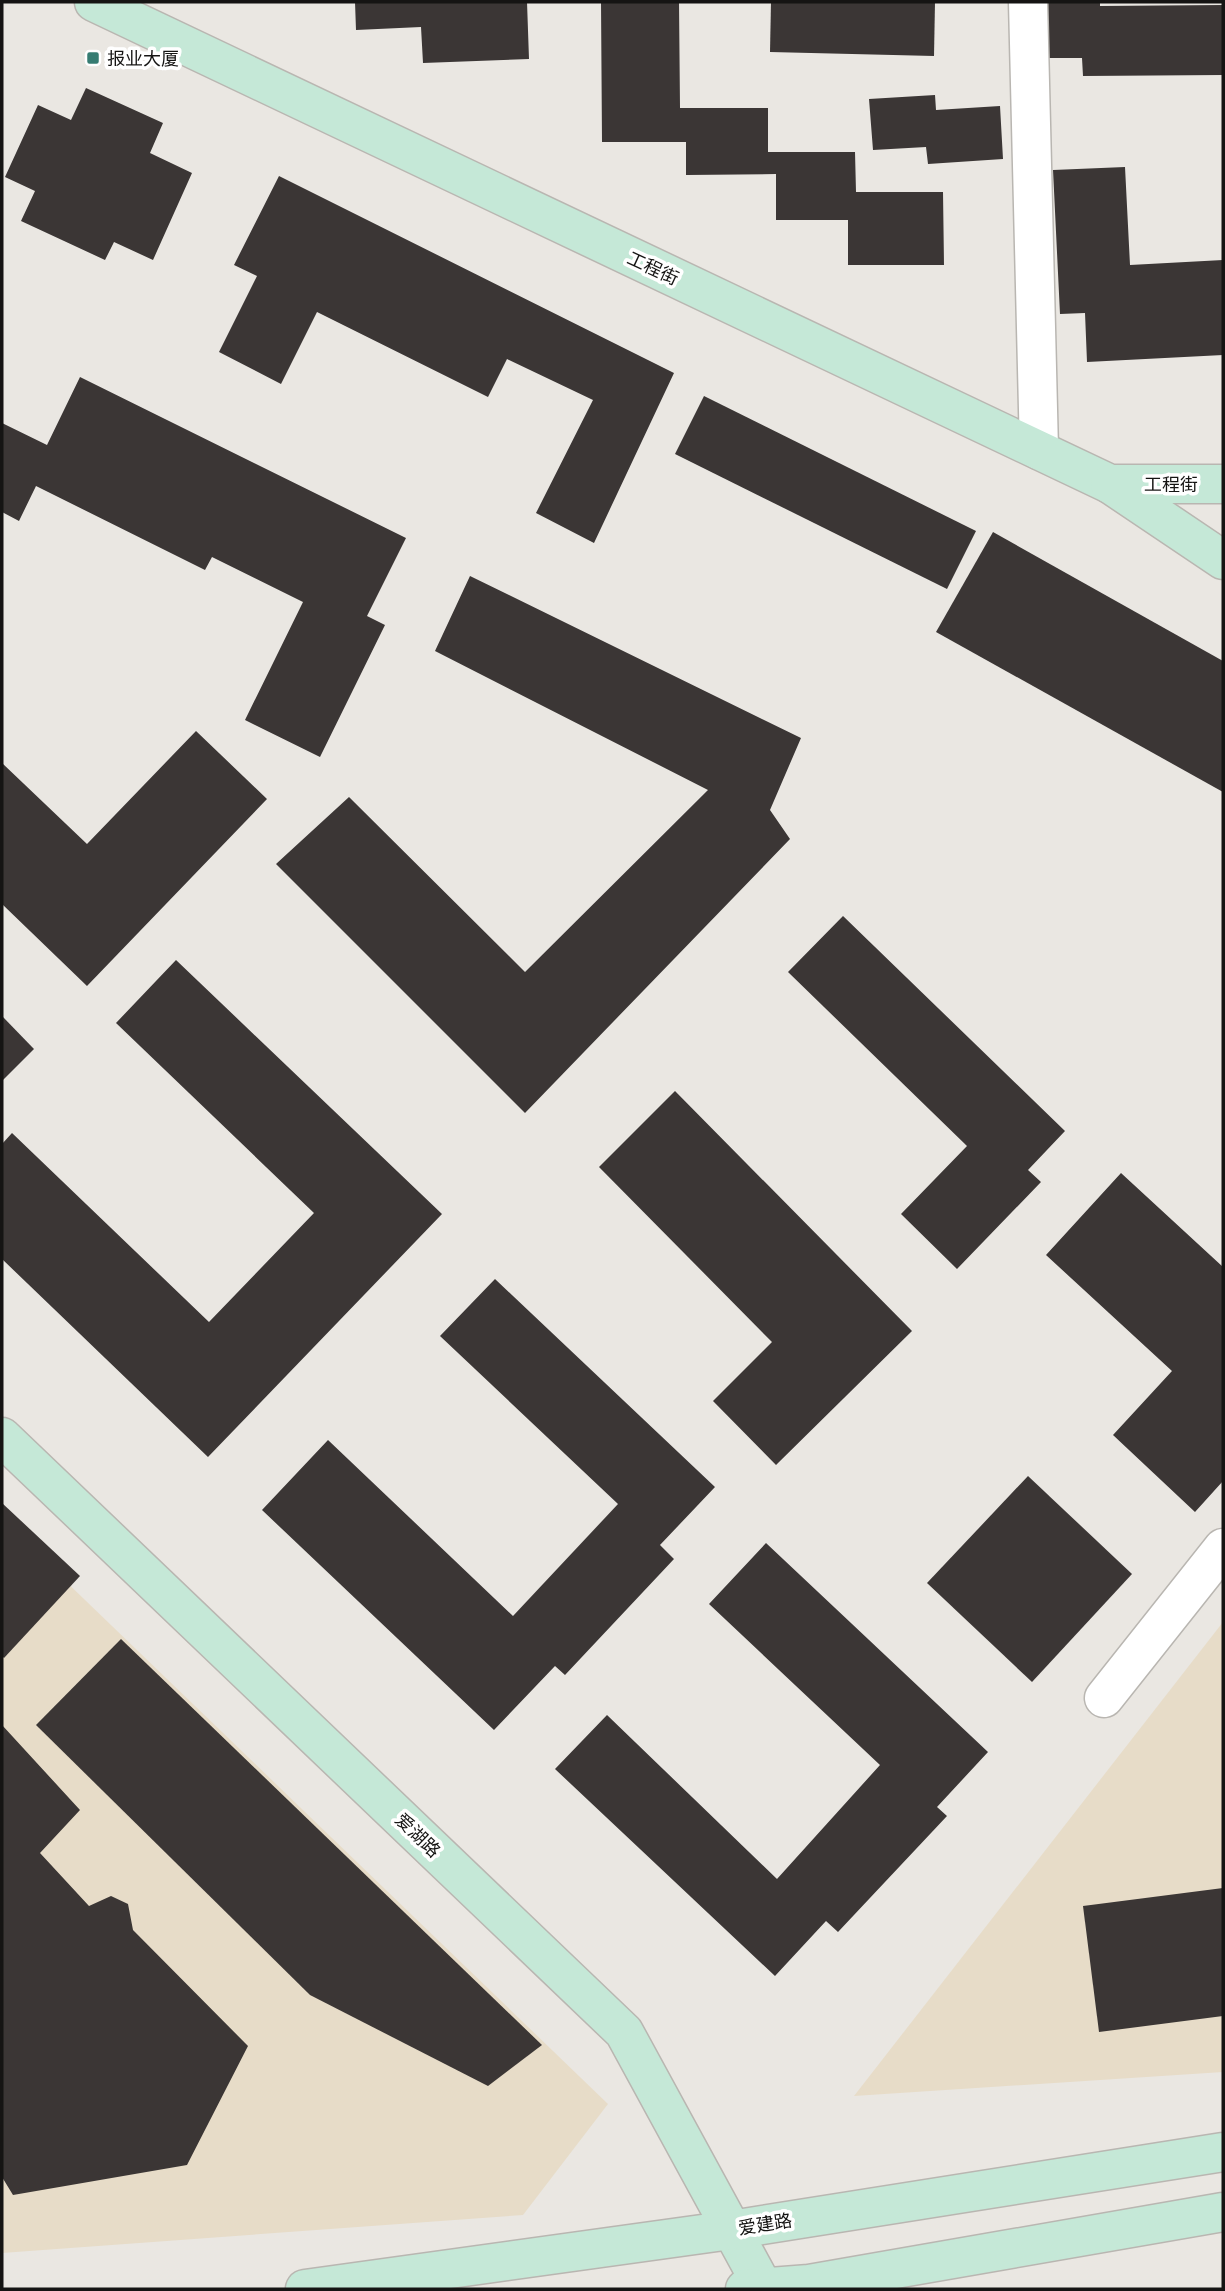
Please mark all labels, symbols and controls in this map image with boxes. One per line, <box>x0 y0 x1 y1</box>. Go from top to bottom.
place label: 报业大厦 <box>107 47 179 70</box>
marker: 报业大厦 <box>85 50 101 66</box>
street label: 工程街 <box>624 246 682 290</box>
street label: 工程街 <box>1144 473 1198 496</box>
street label: 爱湖路 <box>391 1808 445 1862</box>
street label: 爱建路 <box>737 2208 793 2240</box>

